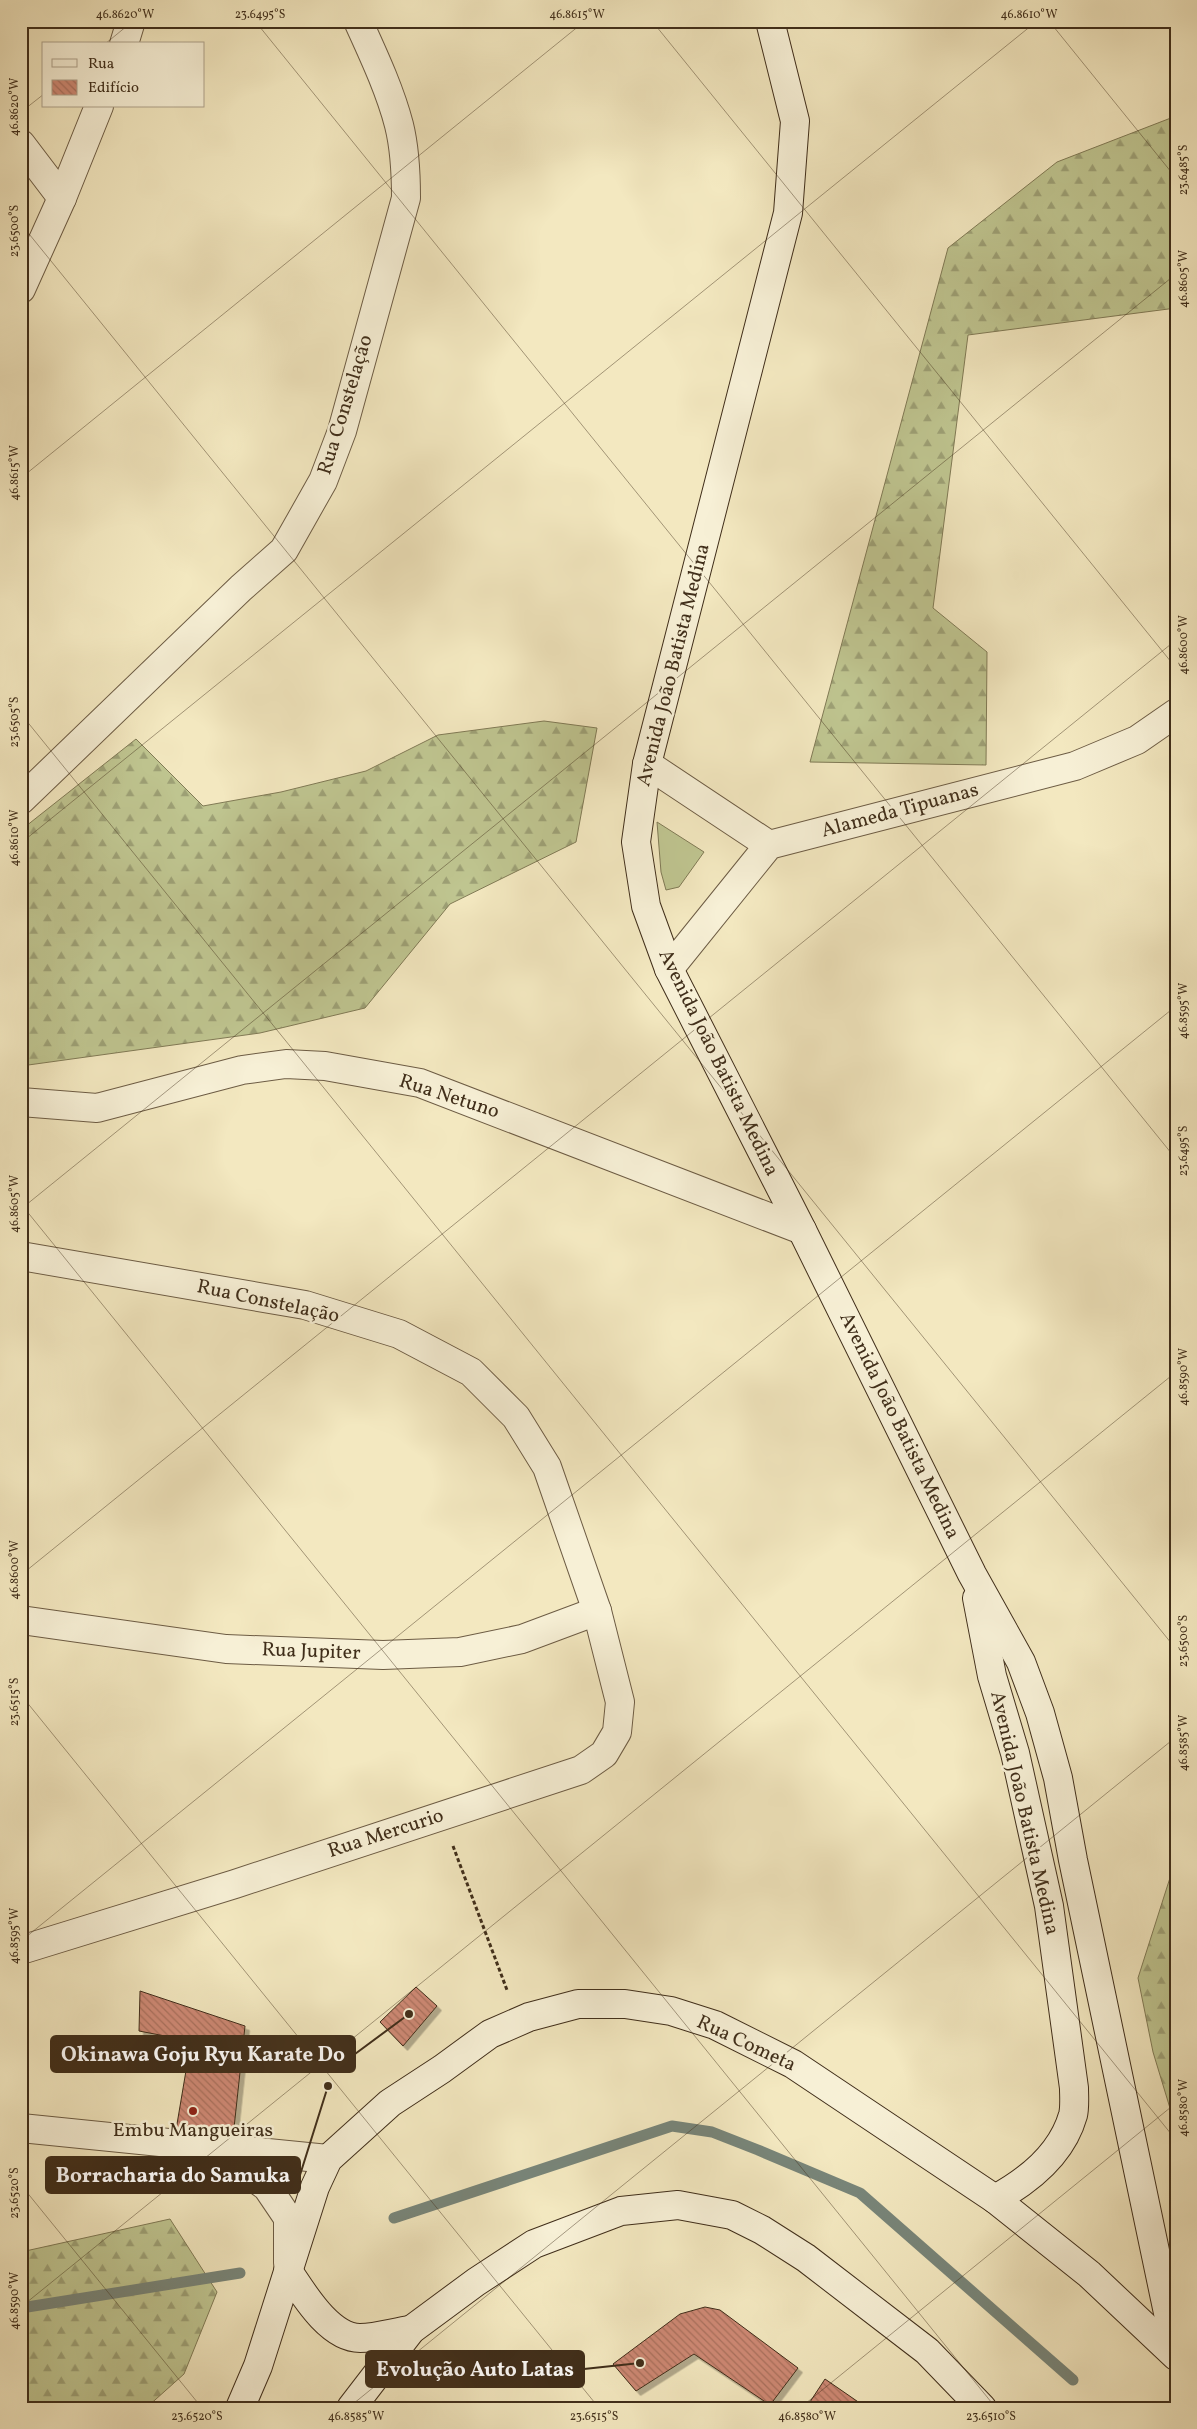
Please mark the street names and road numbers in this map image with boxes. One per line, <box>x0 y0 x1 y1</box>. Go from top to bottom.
street label: Rua Constelação <box>311 332 381 478</box>
street label: Avenida João Batista Medina <box>630 541 718 789</box>
street label: Alameda Tipuanas <box>818 777 982 845</box>
street label: Avenida João Batista Medina <box>651 945 785 1181</box>
street label: Rua Netuno <box>395 1068 503 1126</box>
street label: Rua Constelação <box>194 1273 342 1331</box>
street label: Avenida João Batista Medina <box>832 1308 966 1544</box>
street label: Rua Jupiter <box>261 1636 361 1668</box>
street label: Avenida João Batista Medina <box>982 1688 1066 1938</box>
street label: Rua Mercurio <box>324 1802 448 1866</box>
street label: Rua Cometa <box>692 2009 800 2079</box>

